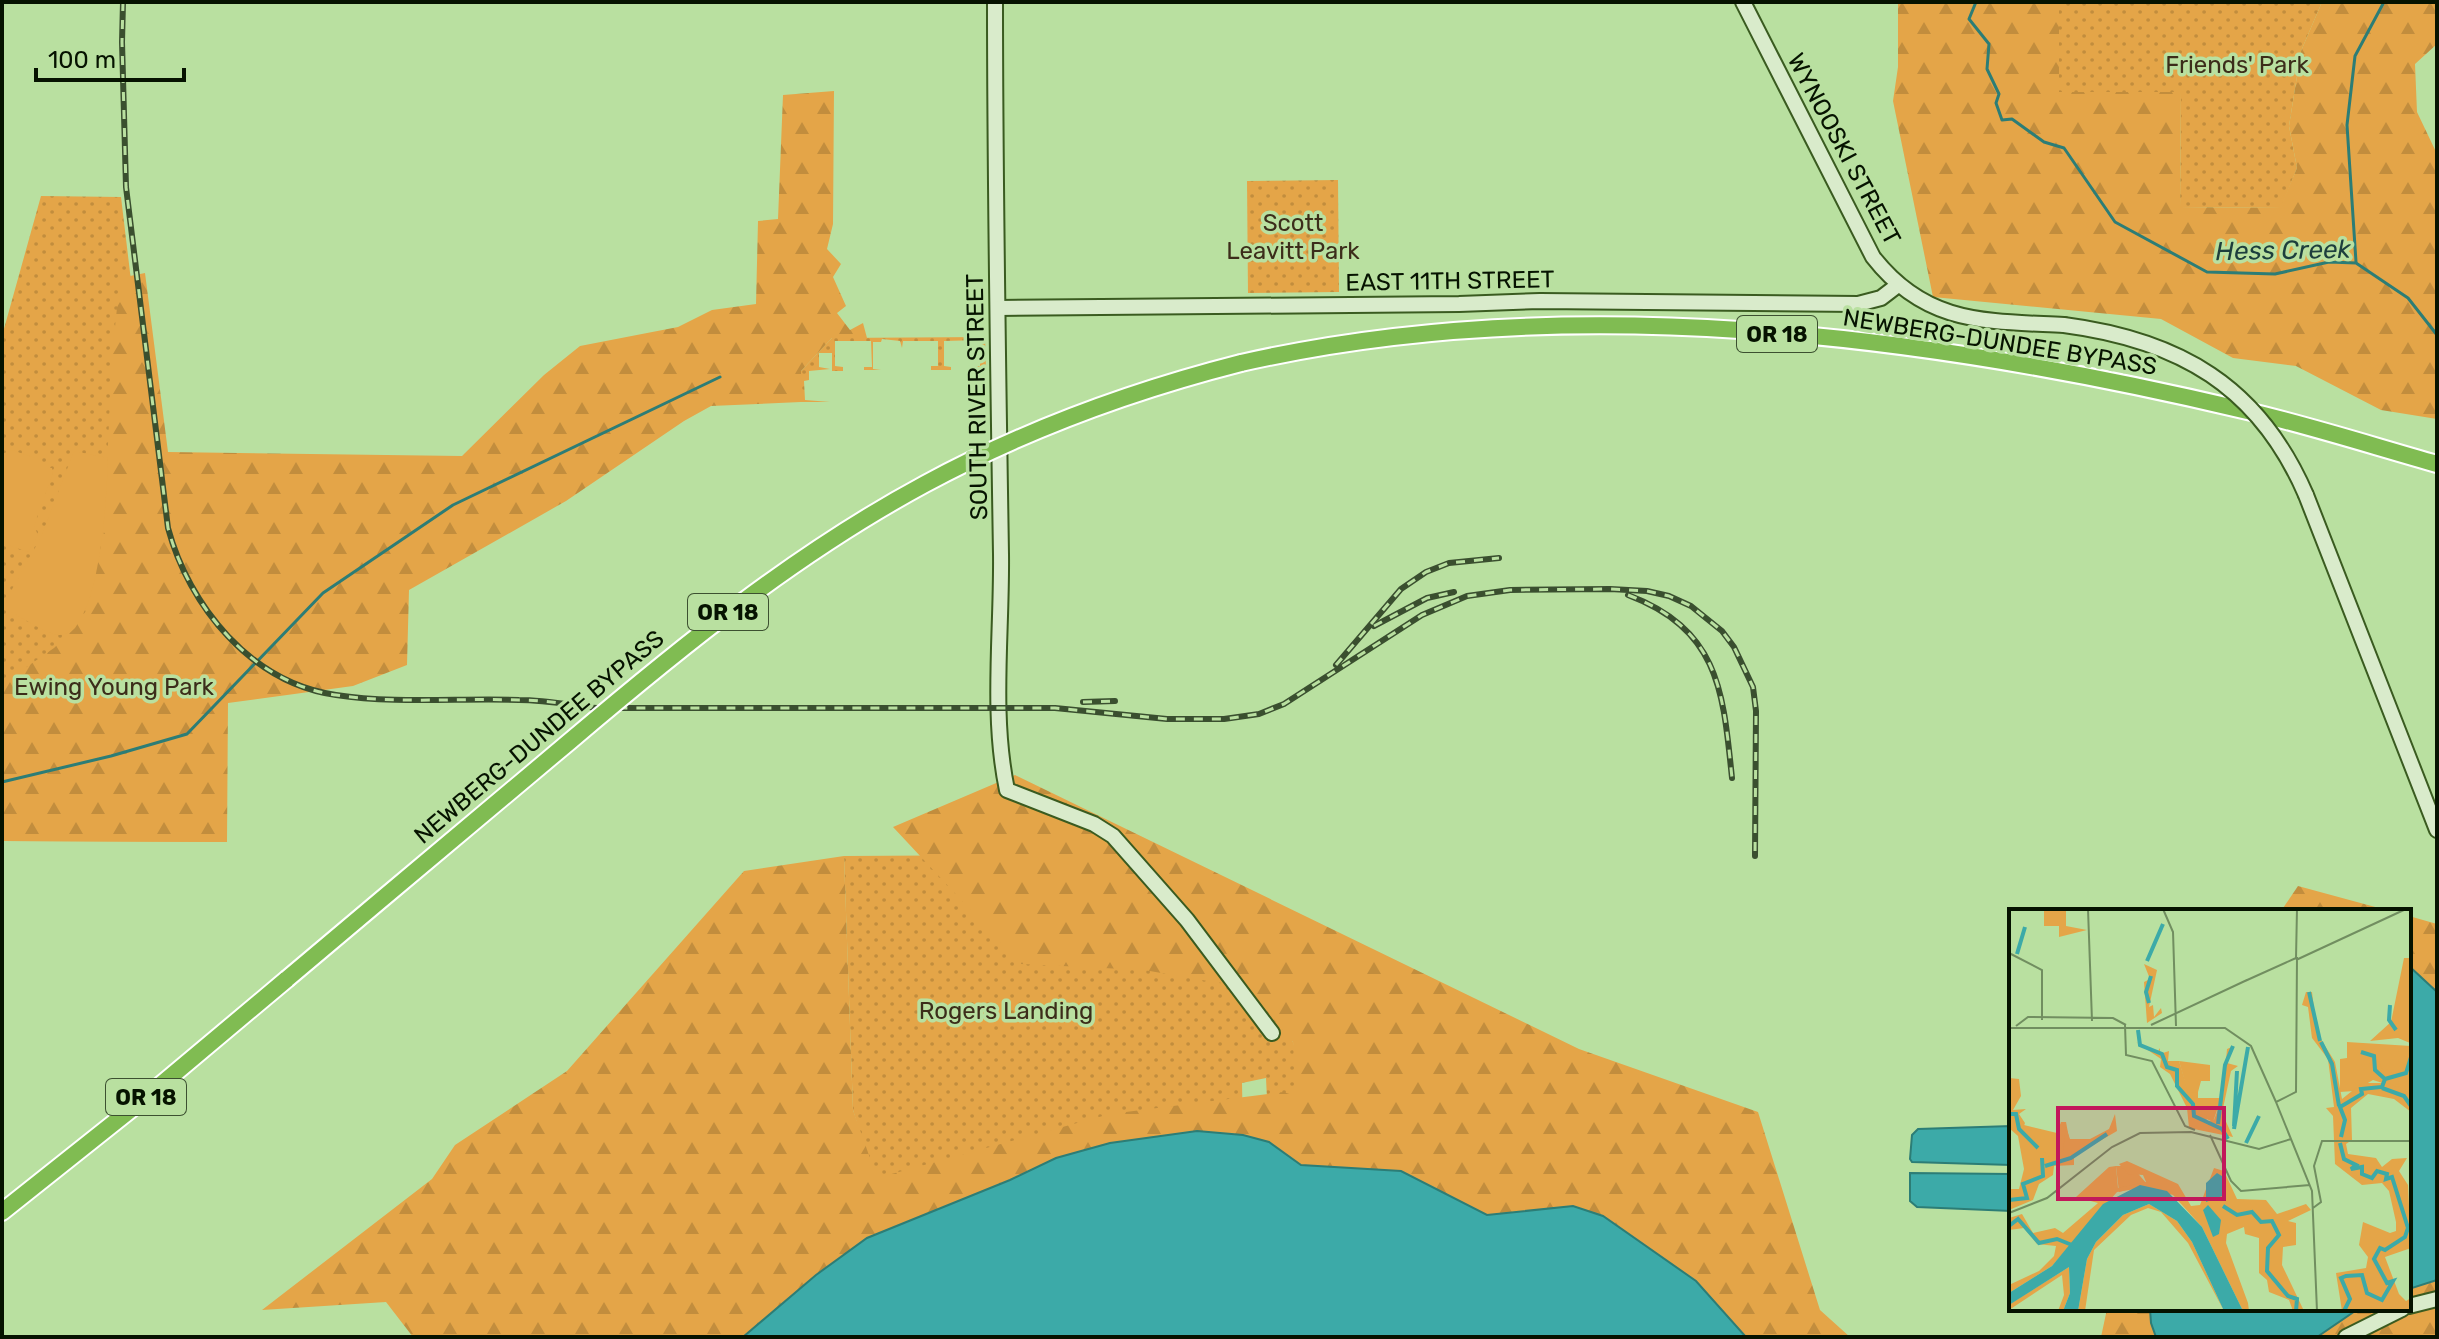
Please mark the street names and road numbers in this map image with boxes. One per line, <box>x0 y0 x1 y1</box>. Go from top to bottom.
street label: WYNOOSKI STREET <box>1782 48 1906 250</box>
street label: EAST 11TH STREET <box>1345 265 1555 297</box>
street label: SOUTH RIVER STREET <box>961 273 993 520</box>
street label: NEWBERG-DUNDEE BYPASS <box>1841 303 2159 381</box>
road number: OR 18 <box>1737 316 1817 352</box>
road number: OR 18 <box>688 594 768 630</box>
street label: NEWBERG-DUNDEE BYPASS <box>408 624 670 850</box>
road number: OR 18 <box>106 1079 186 1115</box>

